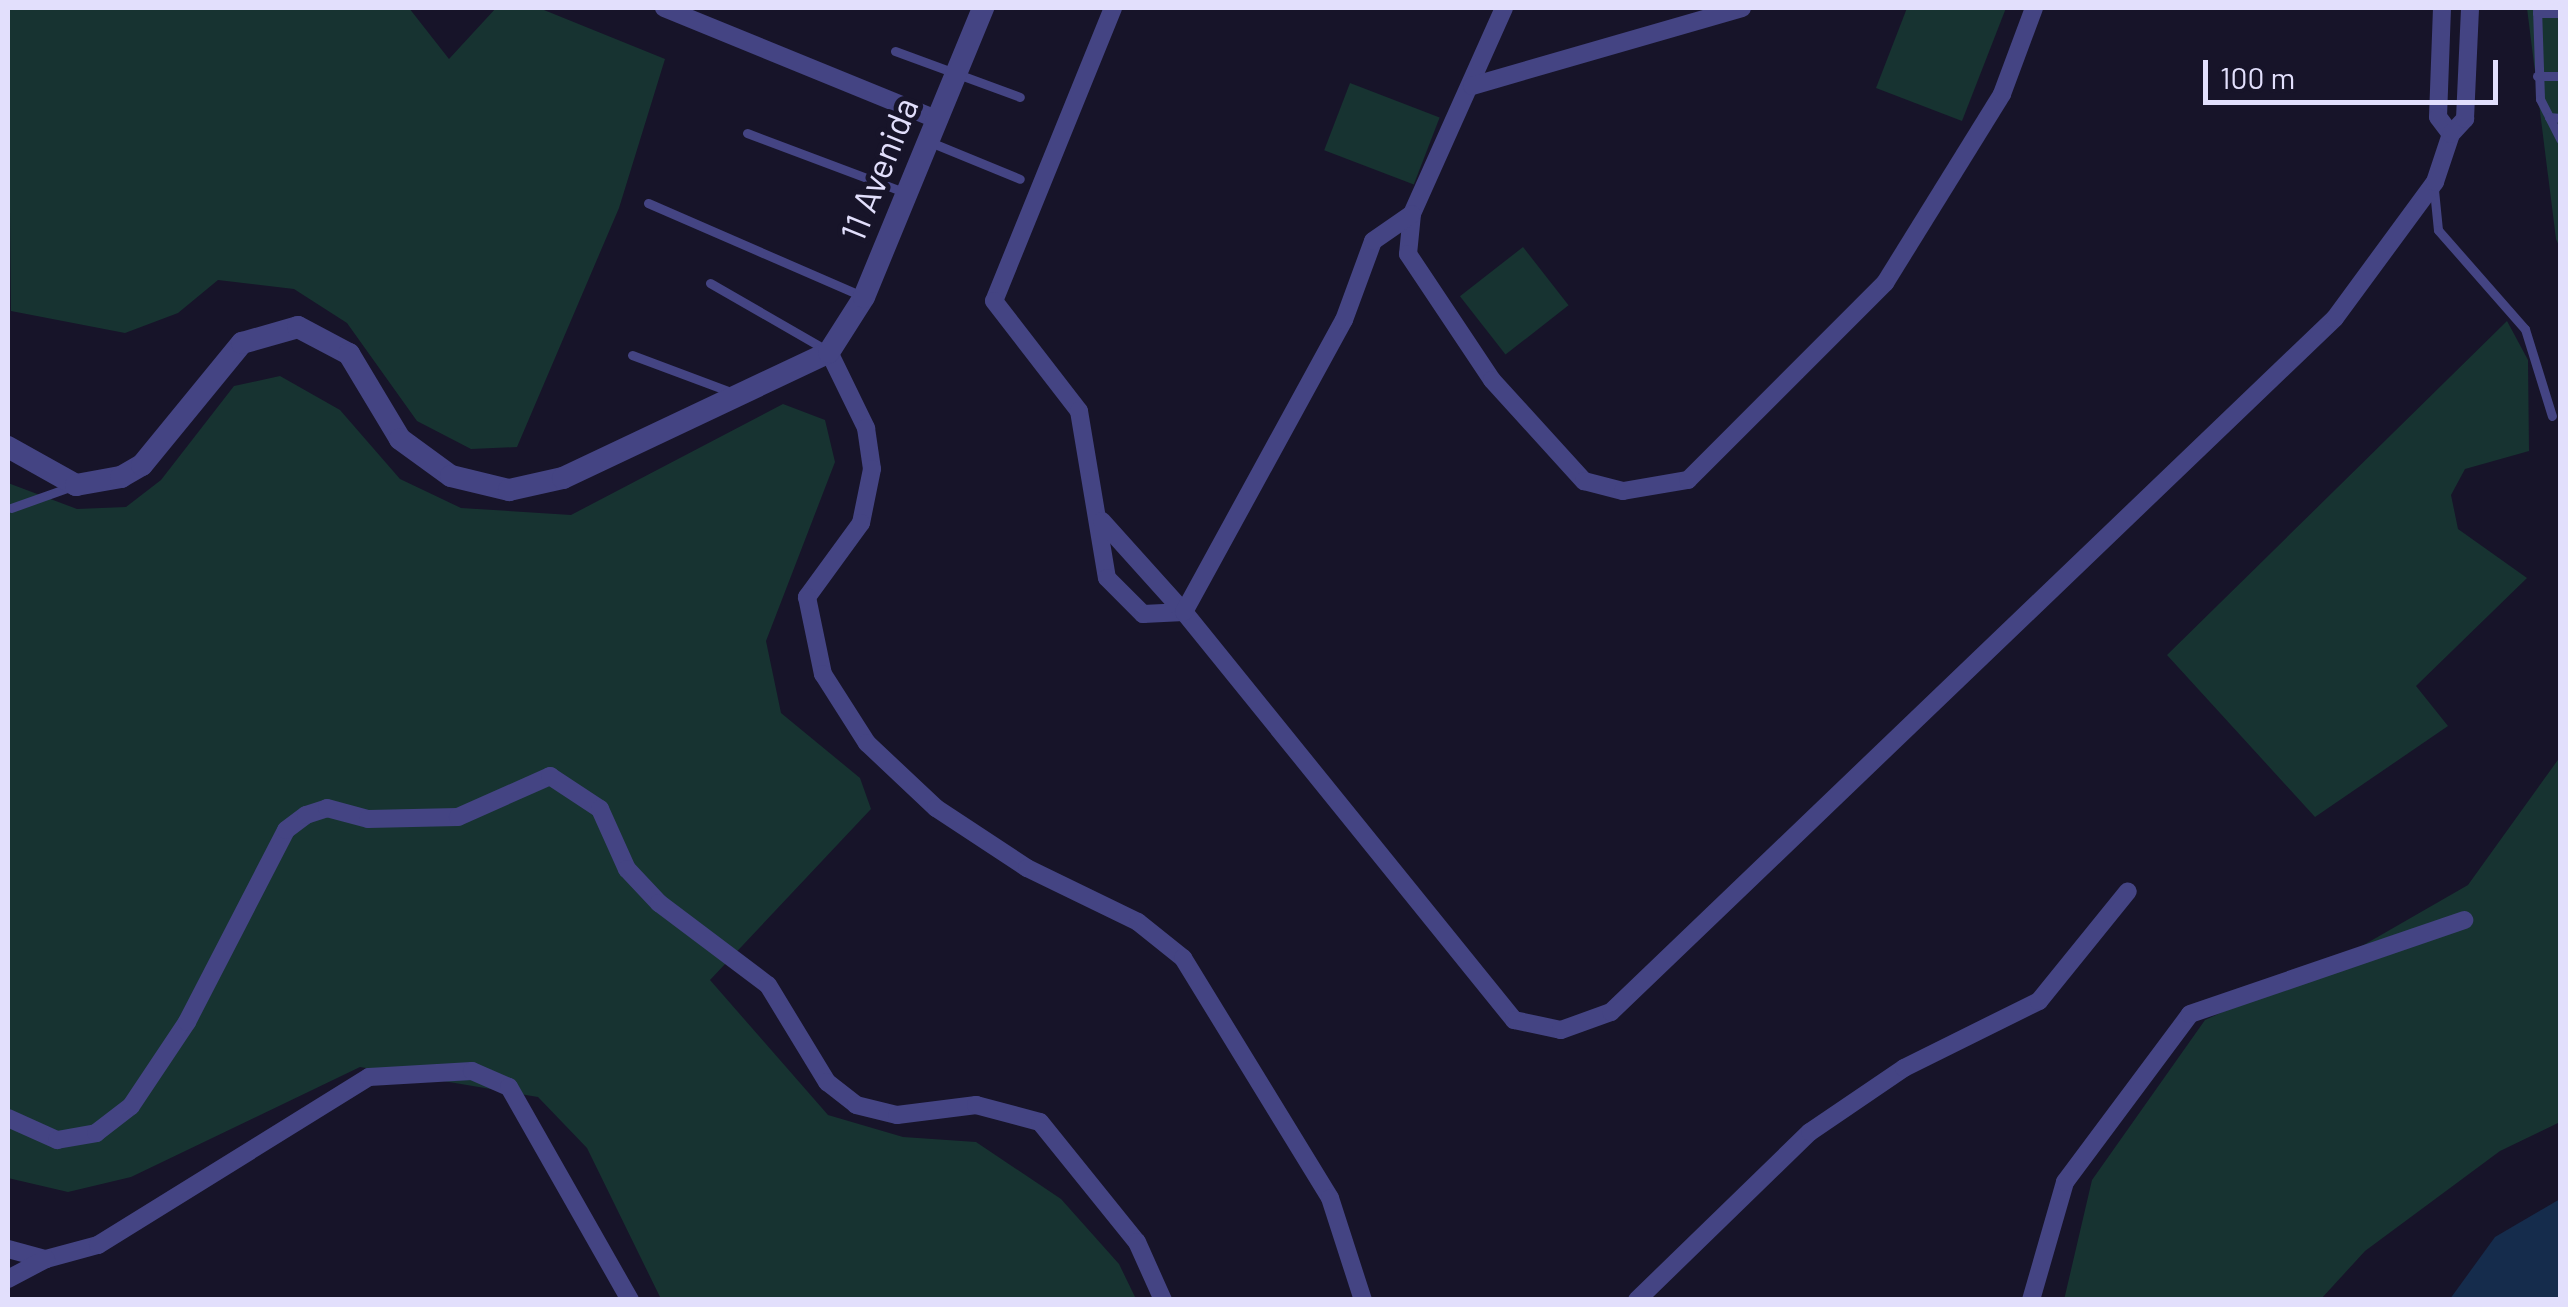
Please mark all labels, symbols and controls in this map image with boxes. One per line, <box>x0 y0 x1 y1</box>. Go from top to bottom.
scale bar <box>2208 40 2503 102</box>
text: 100 m <box>2220 59 2295 95</box>
street label: 11 Avenida <box>830 91 926 247</box>

